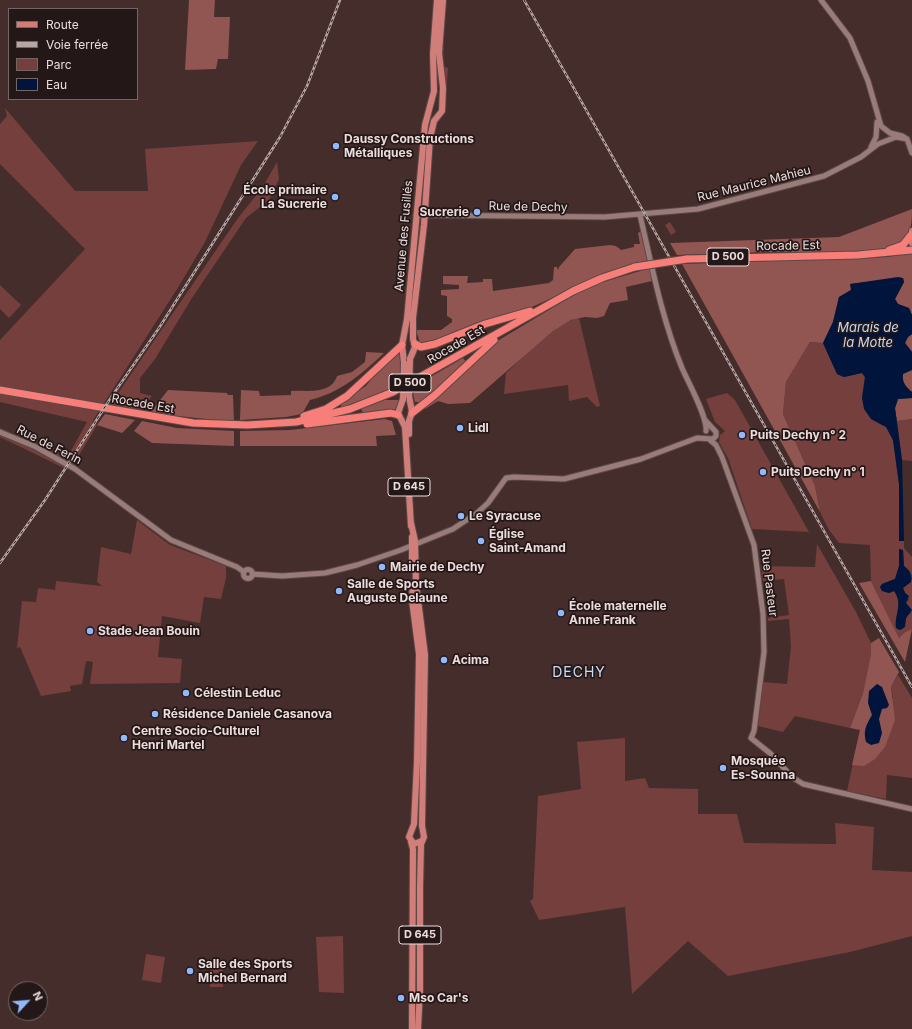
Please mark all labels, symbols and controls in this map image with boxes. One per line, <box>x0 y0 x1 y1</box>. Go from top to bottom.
legend <box>8 8 138 100</box>
text: Route <box>46 17 79 32</box>
text: Voie ferrée <box>46 37 108 52</box>
text: Parc <box>46 57 72 72</box>
text: Eau <box>46 77 67 92</box>
place label: Daussy Constructions Métalliques <box>344 132 474 160</box>
marker: Daussy Constructions Métalliques <box>331 141 341 151</box>
street label: Rue Maurice Mahieu <box>696 163 812 205</box>
street label: Avenue des Fusillés <box>392 180 416 292</box>
place label: École primaire La Sucrerie <box>243 183 327 211</box>
marker: École primaire La Sucrerie <box>330 192 340 202</box>
street label: Rue de Dechy <box>488 199 568 215</box>
place label: Sucrerie <box>419 205 469 219</box>
marker: Sucrerie <box>472 207 482 217</box>
street label: Rocade Est <box>756 238 820 254</box>
road number: D 500 <box>707 248 749 266</box>
water label: Marais de la Motte <box>837 320 899 351</box>
street label: Rocade Est <box>425 323 487 367</box>
road number: D 500 <box>389 374 431 392</box>
street label: Rocade Est <box>110 391 176 417</box>
place label: Lidl <box>468 421 489 435</box>
street label: Rue de Ferin <box>14 422 84 468</box>
marker: Lidl <box>455 423 465 433</box>
place label: Puits Dechy n° 2 <box>750 428 846 442</box>
marker: Puits Dechy n° 2 <box>737 430 747 440</box>
place label: Puits Dechy n° 1 <box>771 465 865 479</box>
marker: Puits Dechy n° 1 <box>758 467 768 477</box>
road number: D 645 <box>388 478 430 496</box>
place label: Le Syracuse <box>469 509 541 523</box>
marker: Le Syracuse <box>456 511 466 521</box>
place label: Église Saint-Amand <box>489 527 566 555</box>
marker: Église Saint-Amand <box>476 536 486 546</box>
street label: Rue Pasteur <box>758 548 780 618</box>
place label: Mairie de Dechy <box>390 560 485 574</box>
marker: Mairie de Dechy <box>377 562 387 572</box>
place label: Salle de Sports Auguste Delaune <box>347 577 448 605</box>
marker: Salle de Sports Auguste Delaune <box>334 586 344 596</box>
place label: École maternelle Anne Frank <box>569 599 667 627</box>
marker: École maternelle Anne Frank <box>556 608 566 618</box>
place label: Stade Jean Bouin <box>98 624 200 638</box>
marker: Stade Jean Bouin <box>85 626 95 636</box>
place label: Acima <box>452 653 489 667</box>
marker: Acima <box>439 655 449 665</box>
district label: DECHY <box>552 665 606 681</box>
place label: Célestin Leduc <box>194 686 281 700</box>
marker: Célestin Leduc <box>181 688 191 698</box>
place label: Résidence Daniele Casanova <box>163 707 332 721</box>
marker: Résidence Daniele Casanova <box>150 709 160 719</box>
place label: Centre Socio-Culturel Henri Martel <box>132 724 260 752</box>
marker: Centre Socio-Culturel Henri Martel <box>119 733 129 743</box>
place label: Mosquée Es-Sounna <box>731 754 795 782</box>
marker: Mosquée Es-Sounna <box>718 763 728 773</box>
road number: D 645 <box>399 926 441 944</box>
place label: Salle des Sports Michel Bernard <box>198 957 293 985</box>
marker: Salle des Sports Michel Bernard <box>185 966 195 976</box>
north arrow <box>8 981 48 1021</box>
text: N <box>30 989 46 1003</box>
place label: Mso Car's <box>409 991 469 1005</box>
marker: Mso Car's <box>396 993 406 1003</box>

